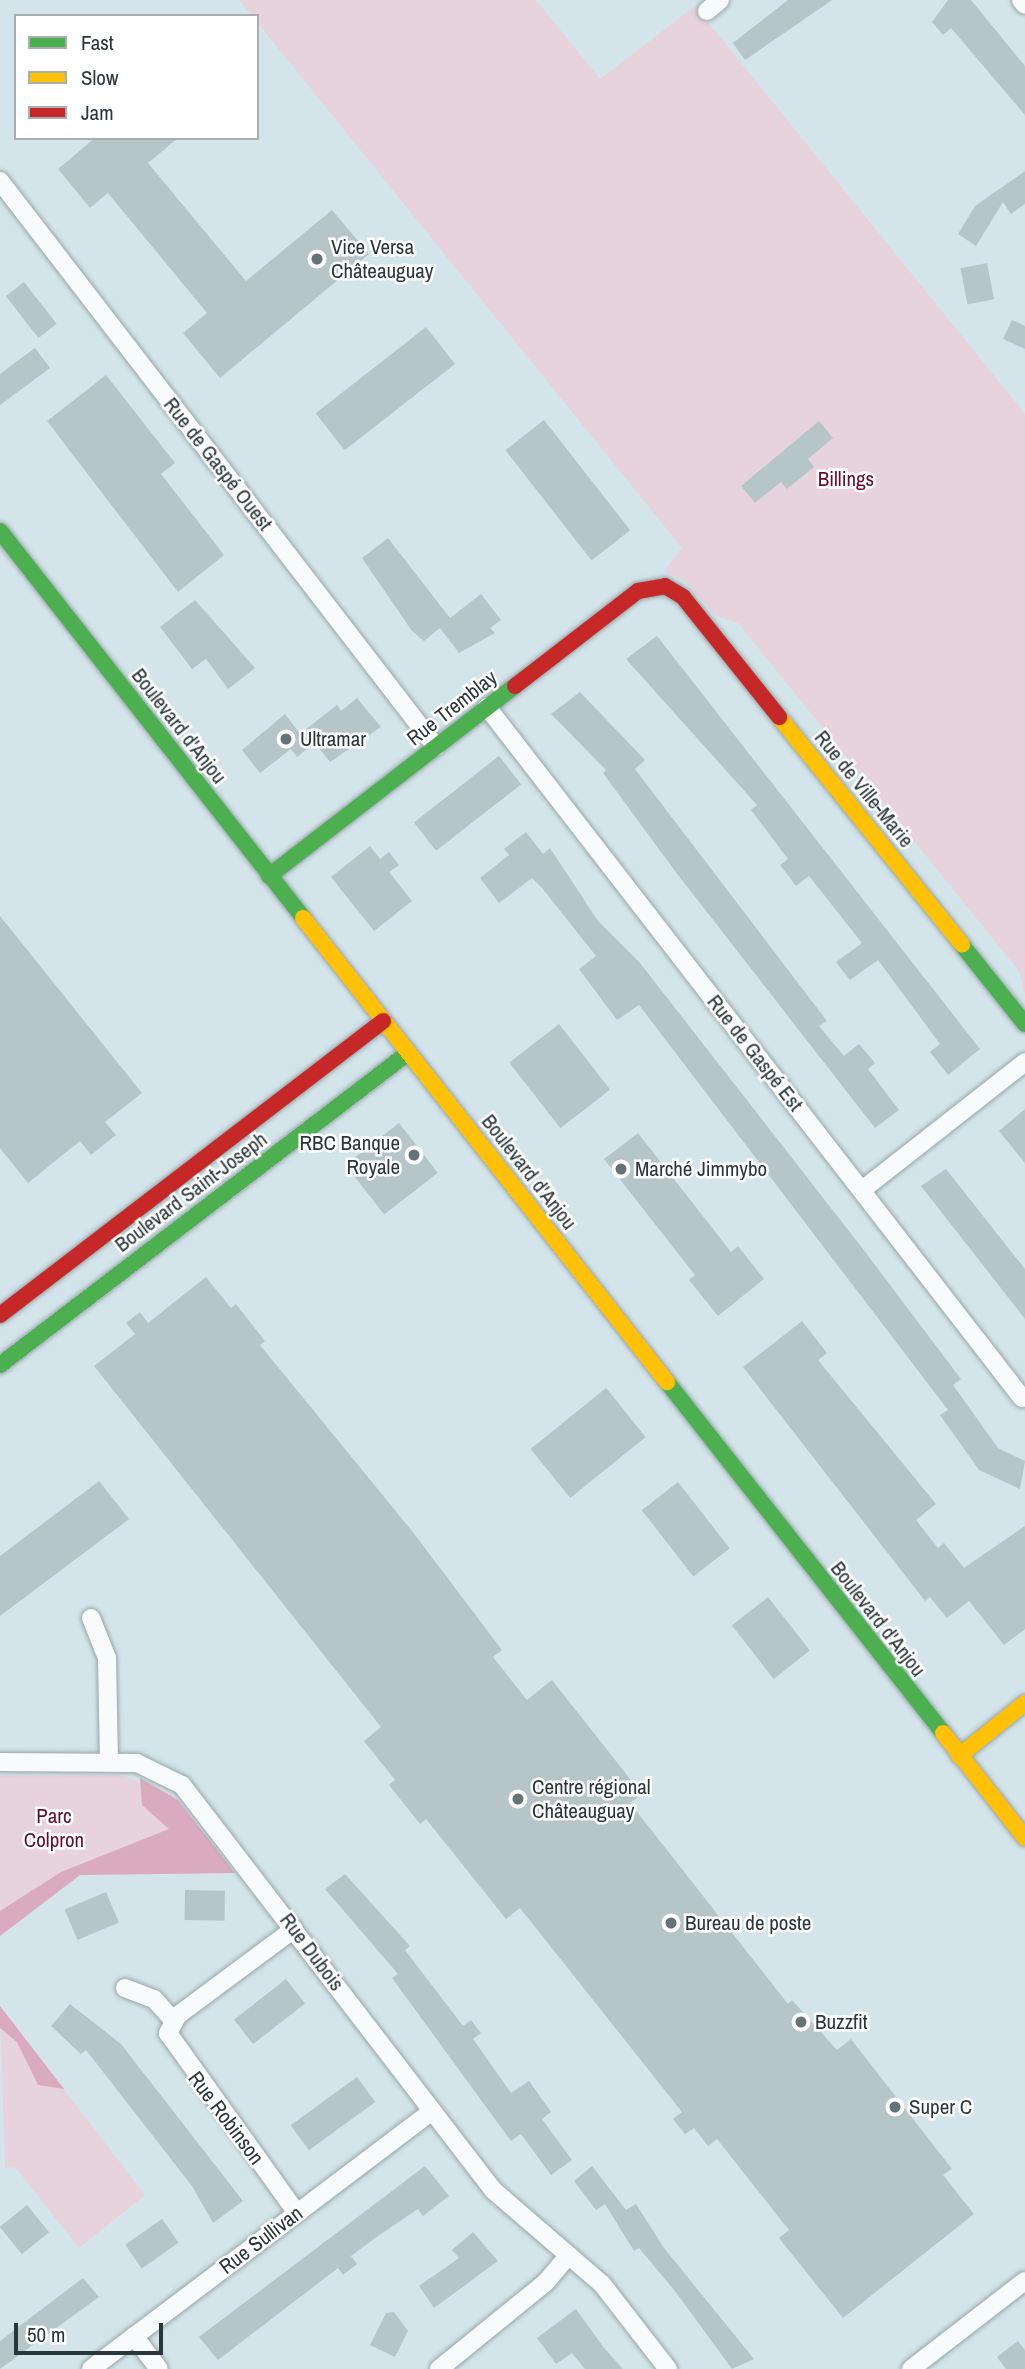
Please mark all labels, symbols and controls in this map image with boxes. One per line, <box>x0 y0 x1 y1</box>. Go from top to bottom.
legend <box>14 14 259 140</box>
text: Fast <box>81 28 114 57</box>
text: Slow <box>81 63 118 92</box>
text: Jam <box>81 98 114 127</box>
place label: Vice Versa Châteauguay <box>331 234 433 284</box>
marker: Vice Versa Châteauguay <box>309 251 325 267</box>
street label: Rue de Gaspé Ouest <box>158 392 278 536</box>
park label: Billings <box>818 466 874 492</box>
street label: Boulevard d'Anjou <box>126 663 232 789</box>
street label: Rue Tremblay <box>402 665 502 751</box>
street label: Rue de Ville-Marie <box>809 725 919 853</box>
place label: Ultramar <box>300 726 366 752</box>
marker: Ultramar <box>278 731 294 747</box>
street label: Rue de Gaspé Est <box>702 990 808 1116</box>
street label: Boulevard d'Anjou <box>476 1109 582 1235</box>
street label: Boulevard Saint-Joseph <box>110 1127 272 1257</box>
place label: RBC Banque Royale <box>299 1130 400 1180</box>
marker: RBC Banque Royale <box>406 1147 422 1163</box>
place label: Marché Jimmybo <box>635 1156 767 1182</box>
marker: Marché Jimmybo <box>613 1161 629 1177</box>
street label: Boulevard d'Anjou <box>825 1556 931 1682</box>
place label: Centre régional Châteauguay <box>532 1774 651 1824</box>
marker: Centre régional Châteauguay <box>510 1791 526 1807</box>
park label: Parc Colpron <box>24 1803 84 1853</box>
street label: Rue Dubois <box>275 1908 349 1996</box>
place label: Bureau de poste <box>685 1910 811 1936</box>
marker: Bureau de poste <box>663 1915 679 1931</box>
place label: Buzzfit <box>815 2009 868 2035</box>
marker: Buzzfit <box>793 2014 809 2030</box>
street label: Rue Robinson <box>183 2066 269 2170</box>
place label: Super C <box>909 2094 972 2120</box>
marker: Super C <box>887 2099 903 2115</box>
street label: Rue Sullivan <box>214 2201 308 2279</box>
scale bar <box>18 2310 166 2354</box>
text: 50 m <box>27 2320 65 2349</box>

